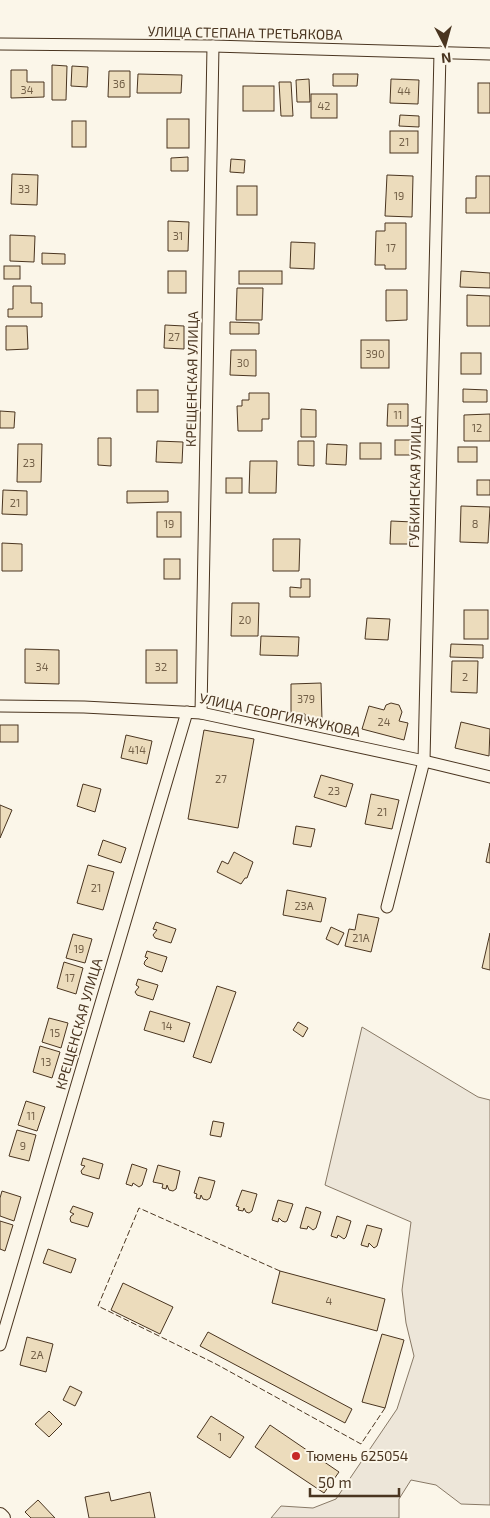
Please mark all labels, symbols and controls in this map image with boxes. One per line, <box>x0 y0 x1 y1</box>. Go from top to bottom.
north arrow <box>420 20 470 70</box>
street label: УЛИЦА СТЕПАНА ТРЕТЬЯКОВА <box>147 22 343 43</box>
text: N <box>440 49 452 67</box>
house number: 36 <box>113 77 125 90</box>
house number: 34 <box>21 83 34 96</box>
house number: 44 <box>397 84 411 97</box>
house number: 42 <box>318 99 330 112</box>
house number: 21 <box>399 135 409 148</box>
house number: 33 <box>18 182 30 195</box>
house number: 19 <box>394 189 404 202</box>
house number: 31 <box>173 229 183 242</box>
house number: 17 <box>386 241 396 254</box>
street label: КРЕЩЕНСКАЯ УЛИЦА <box>182 310 201 447</box>
house number: 27 <box>168 330 180 343</box>
house number: 390 <box>365 347 385 360</box>
house number: 30 <box>237 356 249 369</box>
house number: 11 <box>394 408 402 421</box>
street label: ГУБКИНСКАЯ УЛИЦА <box>405 415 424 548</box>
house number: 12 <box>472 421 482 434</box>
house number: 23 <box>23 456 35 469</box>
house number: 21 <box>10 496 20 509</box>
house number: 19 <box>164 517 174 530</box>
house number: 8 <box>472 517 478 530</box>
house number: 20 <box>239 613 251 626</box>
house number: 34 <box>36 660 49 673</box>
house number: 32 <box>155 660 167 673</box>
house number: 2 <box>462 670 468 683</box>
street label: УЛИЦА ГЕОРГИЯ ЖУКОВА <box>198 689 363 740</box>
house number: 379 <box>297 692 315 705</box>
house number: 24 <box>378 715 391 728</box>
house number: 414 <box>128 743 146 756</box>
house number: 27 <box>215 772 227 785</box>
house number: 23 <box>328 784 340 797</box>
house number: 21 <box>377 805 387 818</box>
house number: 21 <box>91 881 101 894</box>
house number: 23А <box>294 899 314 912</box>
house number: 21А <box>352 931 370 944</box>
house number: 19 <box>74 942 84 955</box>
street label: КРЕЩЕНСКАЯ УЛИЦА <box>52 956 106 1092</box>
house number: 17 <box>65 971 75 984</box>
house number: 14 <box>161 1019 173 1032</box>
house number: 15 <box>50 1026 60 1039</box>
house number: 13 <box>41 1055 51 1068</box>
house number: 11 <box>27 1109 35 1122</box>
house number: 9 <box>20 1139 26 1152</box>
house number: 4 <box>326 1294 333 1307</box>
house number: 2А <box>30 1348 44 1361</box>
house number: 1 <box>218 1430 222 1443</box>
place label: Тюмень 625054 <box>306 1447 408 1464</box>
marker: Тюмень 625054 <box>290 1450 302 1462</box>
scale bar <box>310 1466 399 1498</box>
text: 50 m <box>318 1473 352 1491</box>

